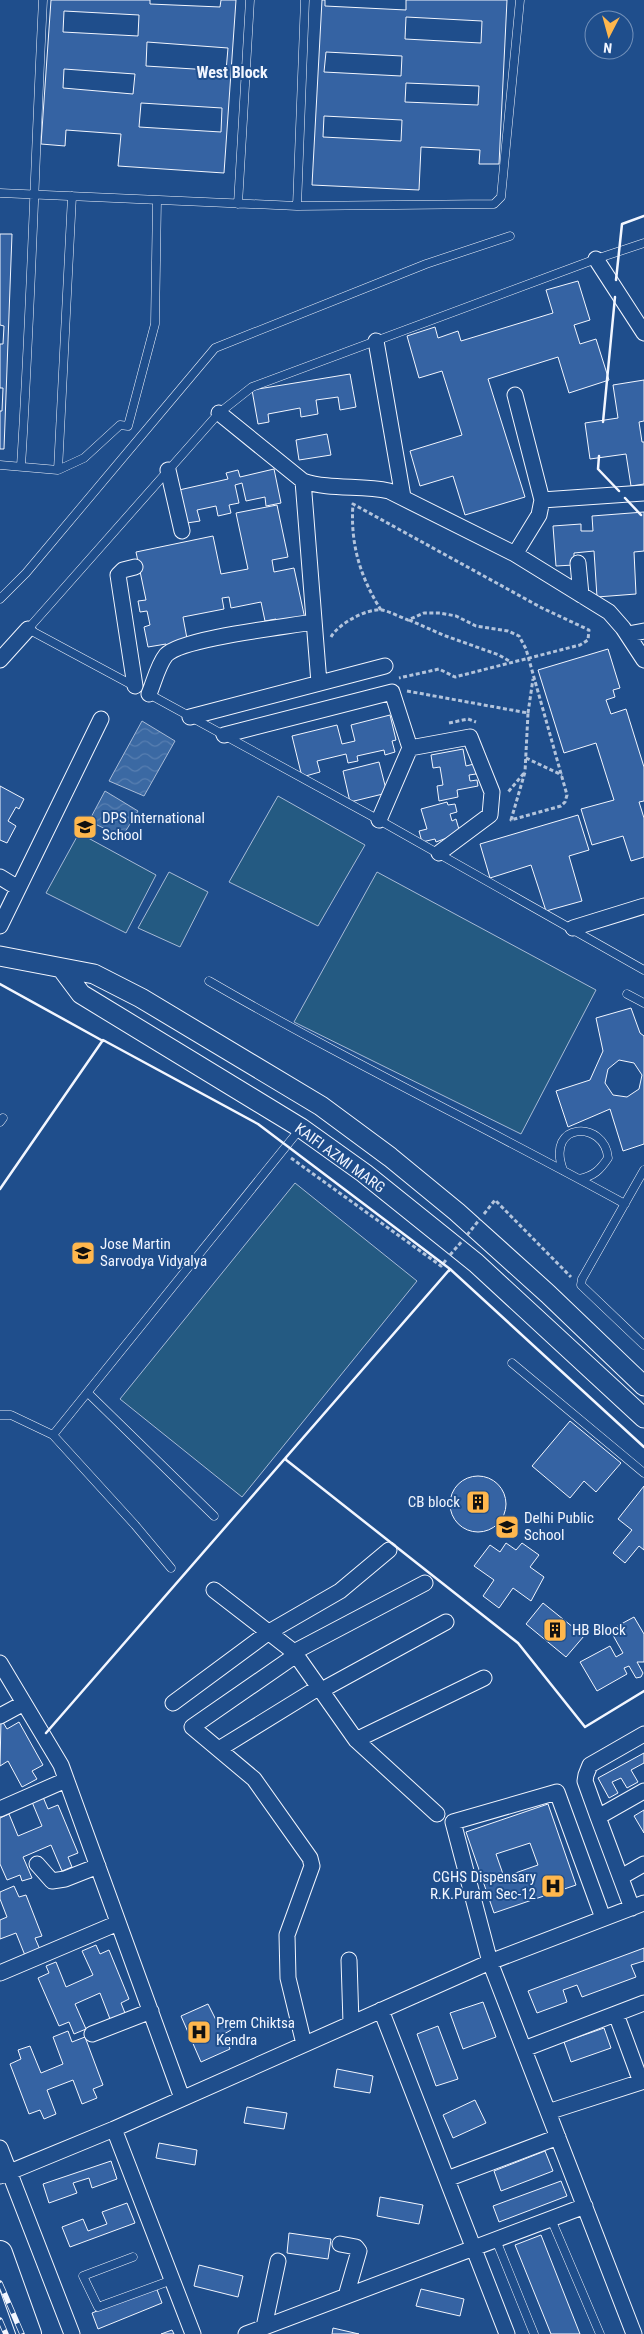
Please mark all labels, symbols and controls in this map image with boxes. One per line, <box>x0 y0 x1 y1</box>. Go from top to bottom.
north arrow <box>584 10 634 60</box>
text: N <box>603 40 613 56</box>
district label: West Block <box>196 63 268 82</box>
place label: DPS International School <box>102 809 205 844</box>
school or university icon: DPS International School <box>72 814 98 840</box>
street label: KAIFI AZMI MARG <box>291 1119 389 1197</box>
place label: Jose Martin Sarvodya Vidyalya <box>100 1235 207 1270</box>
school or university icon: Jose Martin Sarvodya Vidyalya <box>70 1240 96 1266</box>
building icon: CB block <box>465 1489 491 1515</box>
place label: CB block <box>408 1493 460 1511</box>
place label: Delhi Public School <box>524 1509 594 1544</box>
school or university icon: Delhi Public School <box>494 1514 520 1540</box>
building icon: HB Block <box>542 1617 568 1643</box>
place label: HB Block <box>572 1621 626 1639</box>
place label: CGHS Dispensary R.K.Puram Sec-12 <box>430 1868 536 1903</box>
hospital icon: CGHS Dispensary R.K.Puram Sec-12 <box>540 1873 566 1899</box>
place label: Prem Chiktsa Kendra <box>216 2014 295 2049</box>
hospital icon: Prem Chiktsa Kendra <box>186 2019 212 2045</box>

